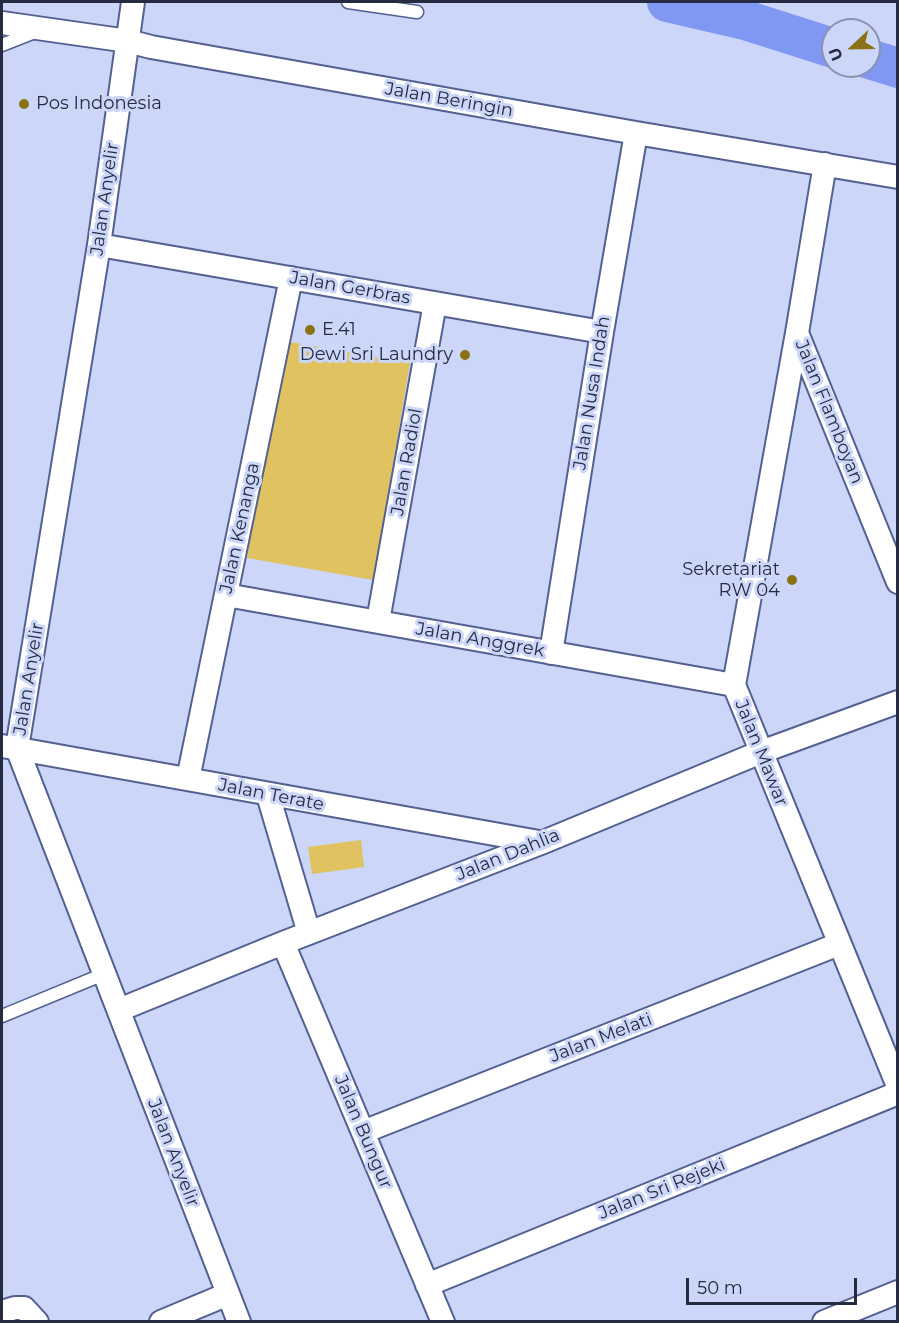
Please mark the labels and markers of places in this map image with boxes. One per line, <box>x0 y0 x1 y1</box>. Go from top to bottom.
place label: Pos Indonesia <box>36 93 162 115</box>
marker: Pos Indonesia <box>17 97 31 111</box>
place label: E.41 <box>322 319 356 341</box>
marker: E.41 <box>303 323 317 337</box>
place label: Dewi Sri Laundry <box>300 344 453 366</box>
marker: Dewi Sri Laundry <box>458 348 472 362</box>
place label: Sekretariat RW 04 <box>682 559 780 602</box>
marker: Sekretariat RW 04 <box>785 573 799 587</box>

